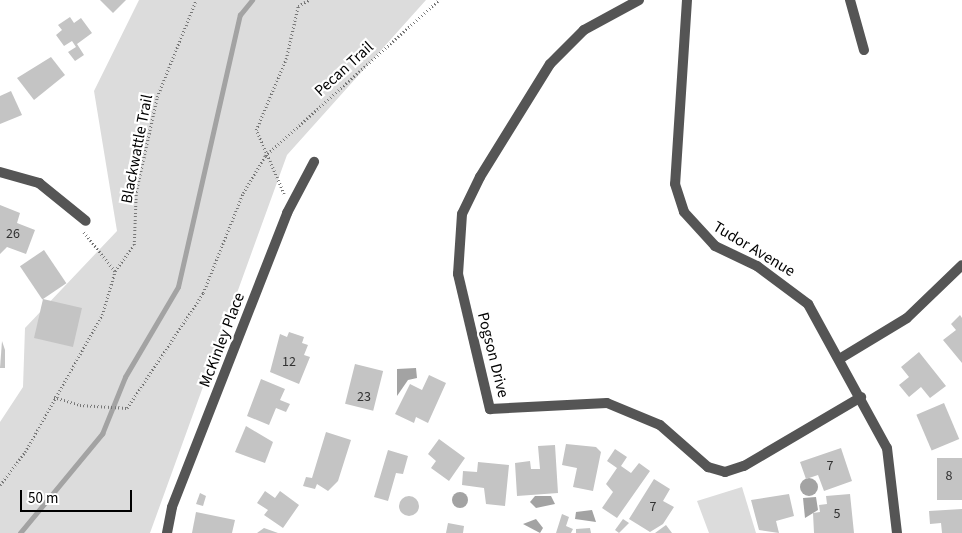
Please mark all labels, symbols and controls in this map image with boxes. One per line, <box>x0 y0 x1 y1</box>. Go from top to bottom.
street label: Pecan Trail <box>311 37 377 101</box>
street label: Blackwattle Trail <box>117 93 157 205</box>
street label: Tudor Avenue <box>710 217 798 281</box>
house number: 26 <box>6 226 20 242</box>
street label: McKinley Place <box>195 290 249 390</box>
street label: Pogson Drive <box>473 310 513 400</box>
house number: 12 <box>282 354 296 370</box>
house number: 23 <box>357 389 371 405</box>
house number: 7 <box>827 458 833 474</box>
house number: 8 <box>946 468 952 484</box>
scale bar <box>22 480 135 512</box>
text: 50 m <box>28 488 58 509</box>
house number: 7 <box>650 499 656 515</box>
house number: 5 <box>834 506 840 522</box>

